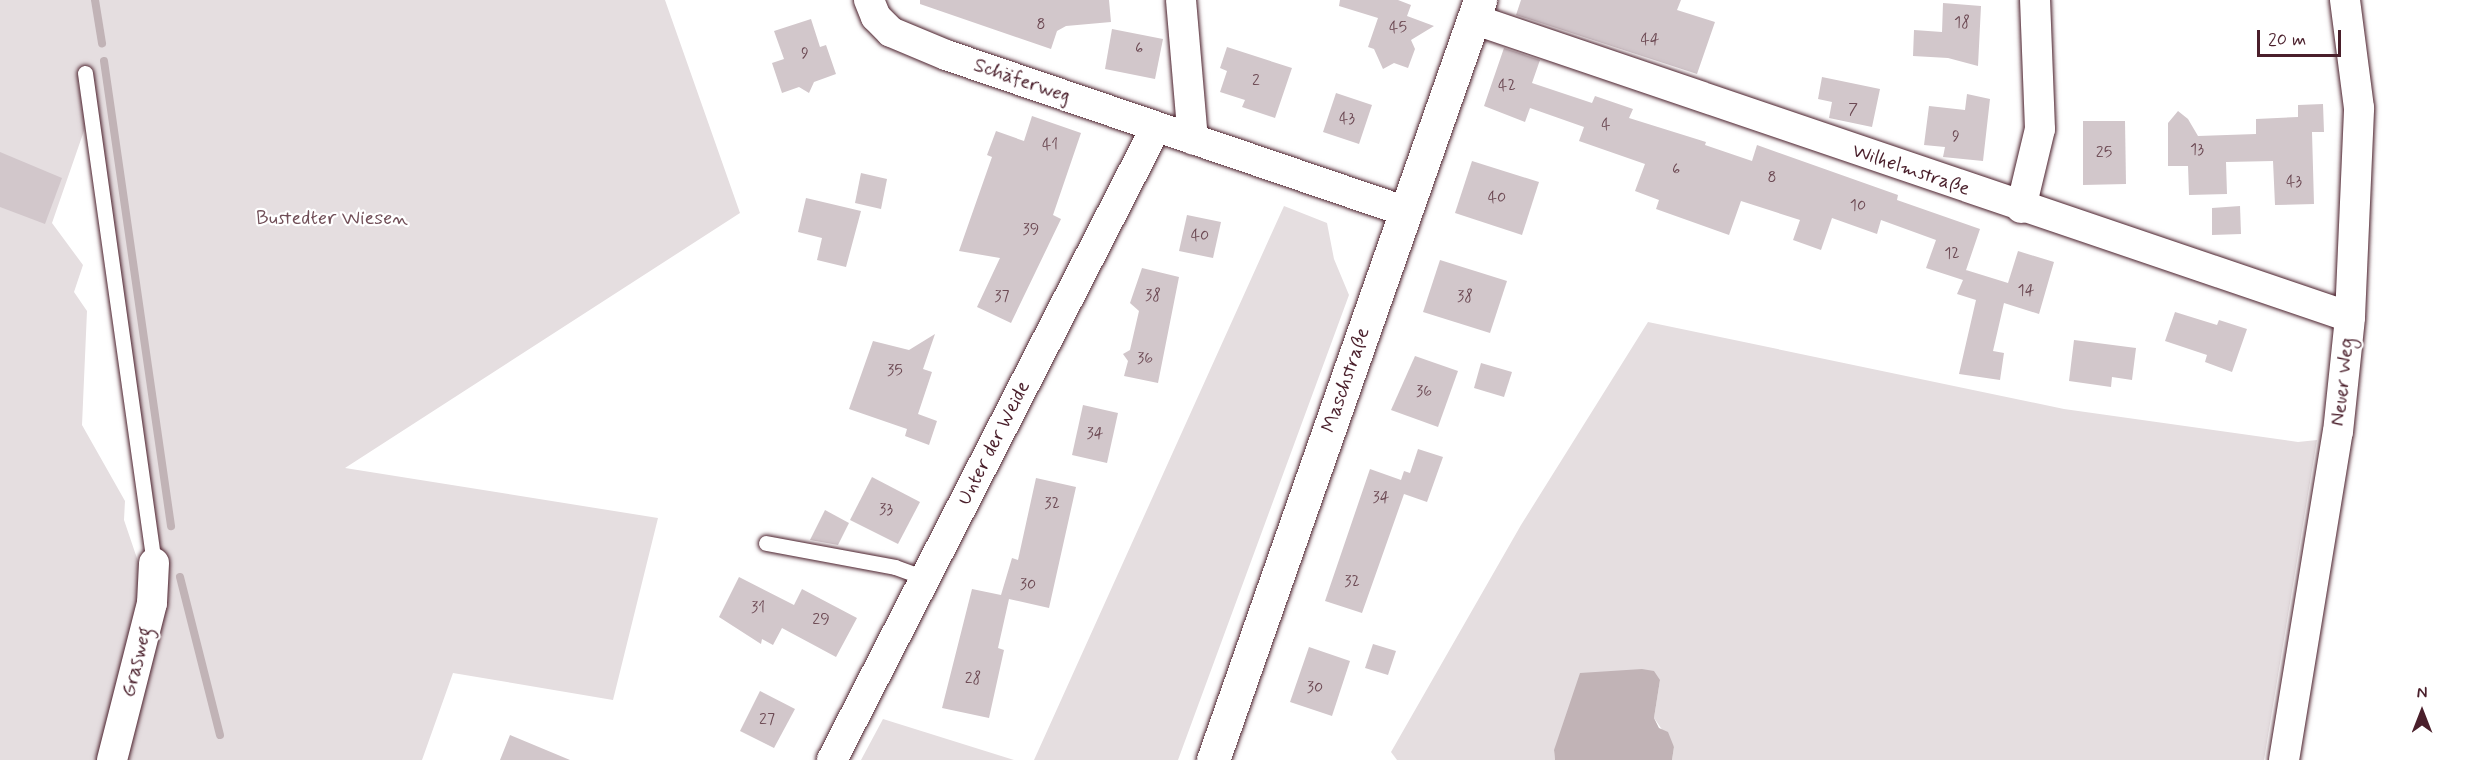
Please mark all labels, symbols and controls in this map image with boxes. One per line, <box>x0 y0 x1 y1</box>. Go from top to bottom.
house number: 18 <box>1954 13 1970 33</box>
house number: 8 <box>1036 15 1046 35</box>
house number: 45 <box>1389 18 1407 38</box>
scale bar <box>2260 18 2344 56</box>
text: 20 m <box>2268 28 2306 52</box>
house number: 44 <box>1640 30 1660 50</box>
house number: 6 <box>1135 39 1143 59</box>
house number: 9 <box>801 44 809 64</box>
street label: Schäferweg <box>970 53 1074 109</box>
house number: 2 <box>1252 71 1260 91</box>
house number: 42 <box>1498 76 1516 96</box>
house number: 7 <box>1848 100 1858 120</box>
house number: 43 <box>1339 109 1355 129</box>
house number: 4 <box>1601 115 1611 135</box>
house number: 9 <box>1952 127 1960 147</box>
house number: 41 <box>1042 135 1058 155</box>
street label: Wilhelmstraße <box>1849 139 1973 201</box>
house number: 13 <box>2190 140 2204 160</box>
house number: 25 <box>2096 143 2112 163</box>
house number: 6 <box>1672 160 1680 180</box>
house number: 8 <box>1767 168 1777 188</box>
house number: 43 <box>2286 172 2302 192</box>
house number: 40 <box>1488 188 1506 208</box>
house number: 10 <box>1850 196 1866 216</box>
park label: Bustedter Wiesen <box>256 206 408 230</box>
house number: 39 <box>1023 220 1039 240</box>
house number: 40 <box>1191 226 1209 246</box>
house number: 12 <box>1944 244 1960 264</box>
house number: 14 <box>2018 281 2034 301</box>
house number: 38 <box>1145 286 1161 306</box>
house number: 37 <box>994 287 1010 307</box>
house number: 38 <box>1457 287 1473 307</box>
street label: Maschstraße <box>1317 324 1375 436</box>
street label: Neuer Weg <box>2326 336 2360 428</box>
house number: 36 <box>1137 349 1153 369</box>
house number: 35 <box>887 361 903 381</box>
street label: Unter der Weide <box>952 376 1036 510</box>
house number: 36 <box>1416 382 1432 402</box>
house number: 34 <box>1087 424 1103 444</box>
house number: 34 <box>1373 488 1389 508</box>
house number: 32 <box>1044 494 1060 514</box>
house number: 33 <box>879 500 893 520</box>
house number: 32 <box>1344 572 1360 592</box>
house number: 30 <box>1020 575 1036 595</box>
house number: 31 <box>751 598 765 618</box>
house number: 29 <box>812 610 830 630</box>
street label: Grasweg <box>117 624 157 700</box>
house number: 28 <box>965 669 981 689</box>
house number: 30 <box>1307 678 1323 698</box>
north arrow <box>2392 682 2452 742</box>
text: N <box>2417 683 2427 704</box>
house number: 27 <box>759 710 775 730</box>

